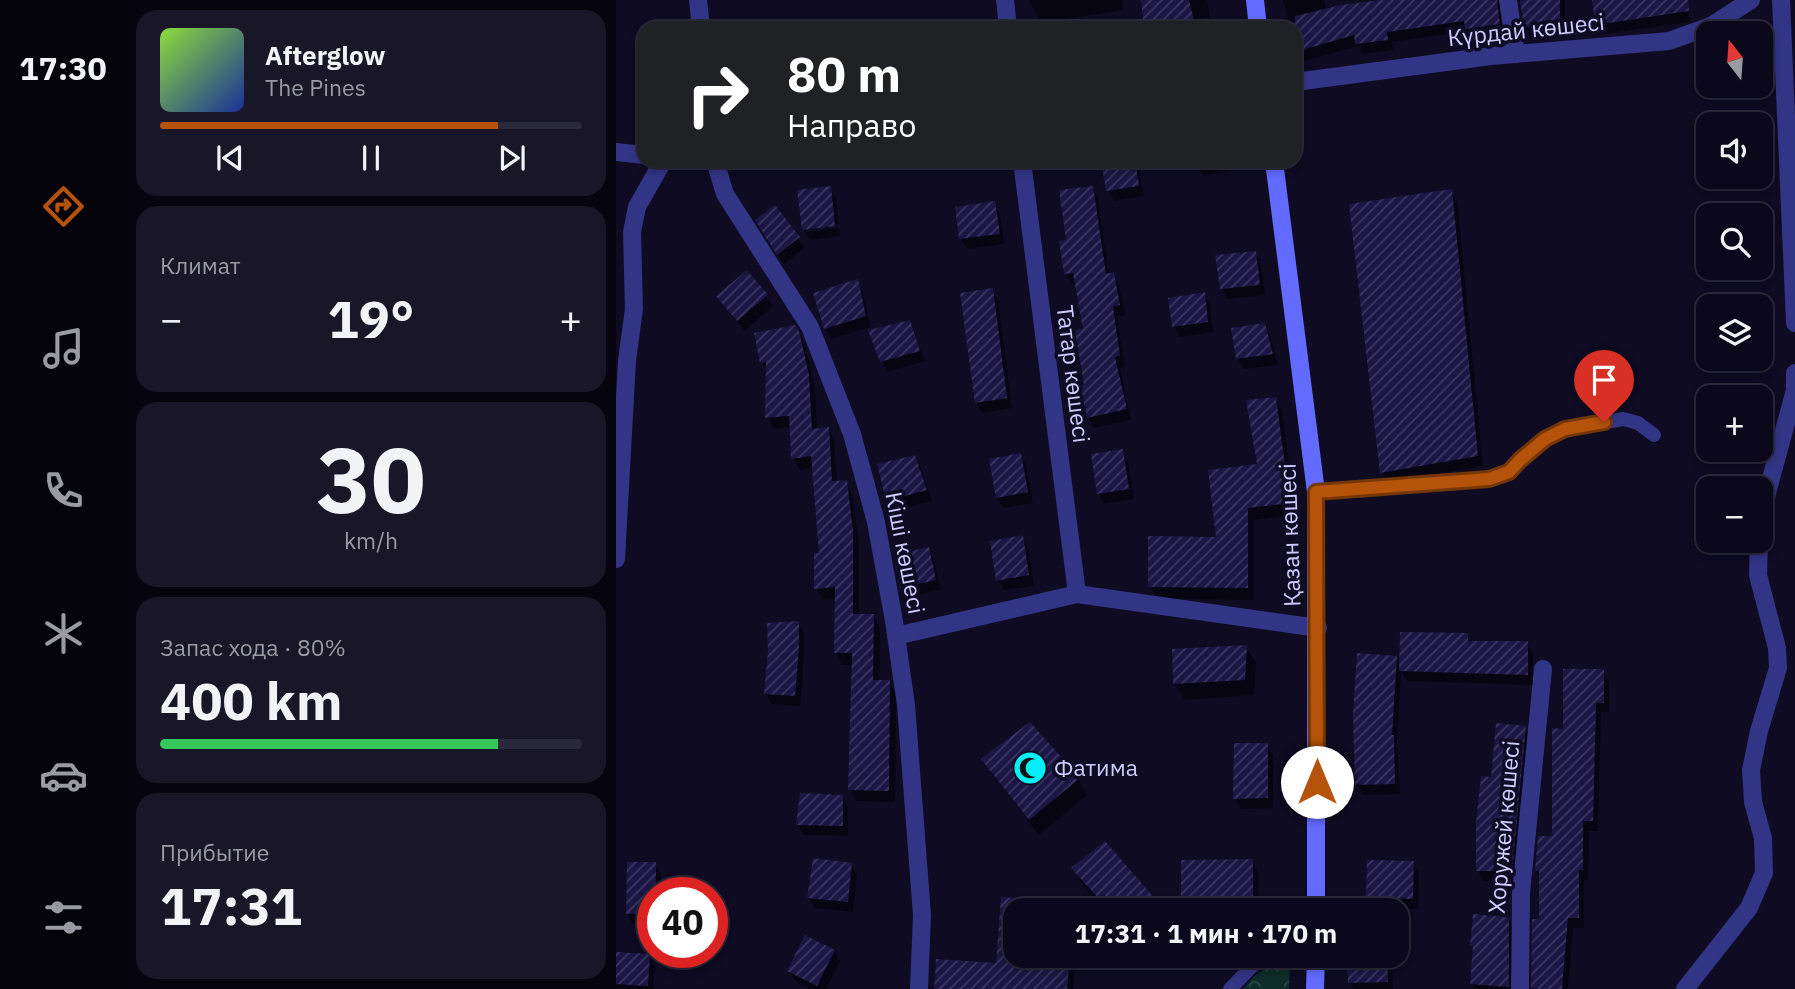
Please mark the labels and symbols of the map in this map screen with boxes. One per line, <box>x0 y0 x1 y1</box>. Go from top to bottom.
street label: Күрдай көшесі <box>1446 6 1606 52</box>
north arrow <box>1696 21 1773 98</box>
street label: Татар көшесі <box>1051 303 1097 444</box>
pin <box>1574 350 1634 422</box>
street label: Қазан көшесі <box>1272 463 1306 607</box>
street label: Кіші көшесі <box>879 489 933 616</box>
street label: Хоружей көшесі <box>1480 739 1526 915</box>
position arrow <box>1280 745 1354 819</box>
mosque icon: Фатима <box>1011 749 1049 787</box>
place label: Фатима <box>1054 752 1138 782</box>
speed limit sign: 40 <box>637 877 728 968</box>

